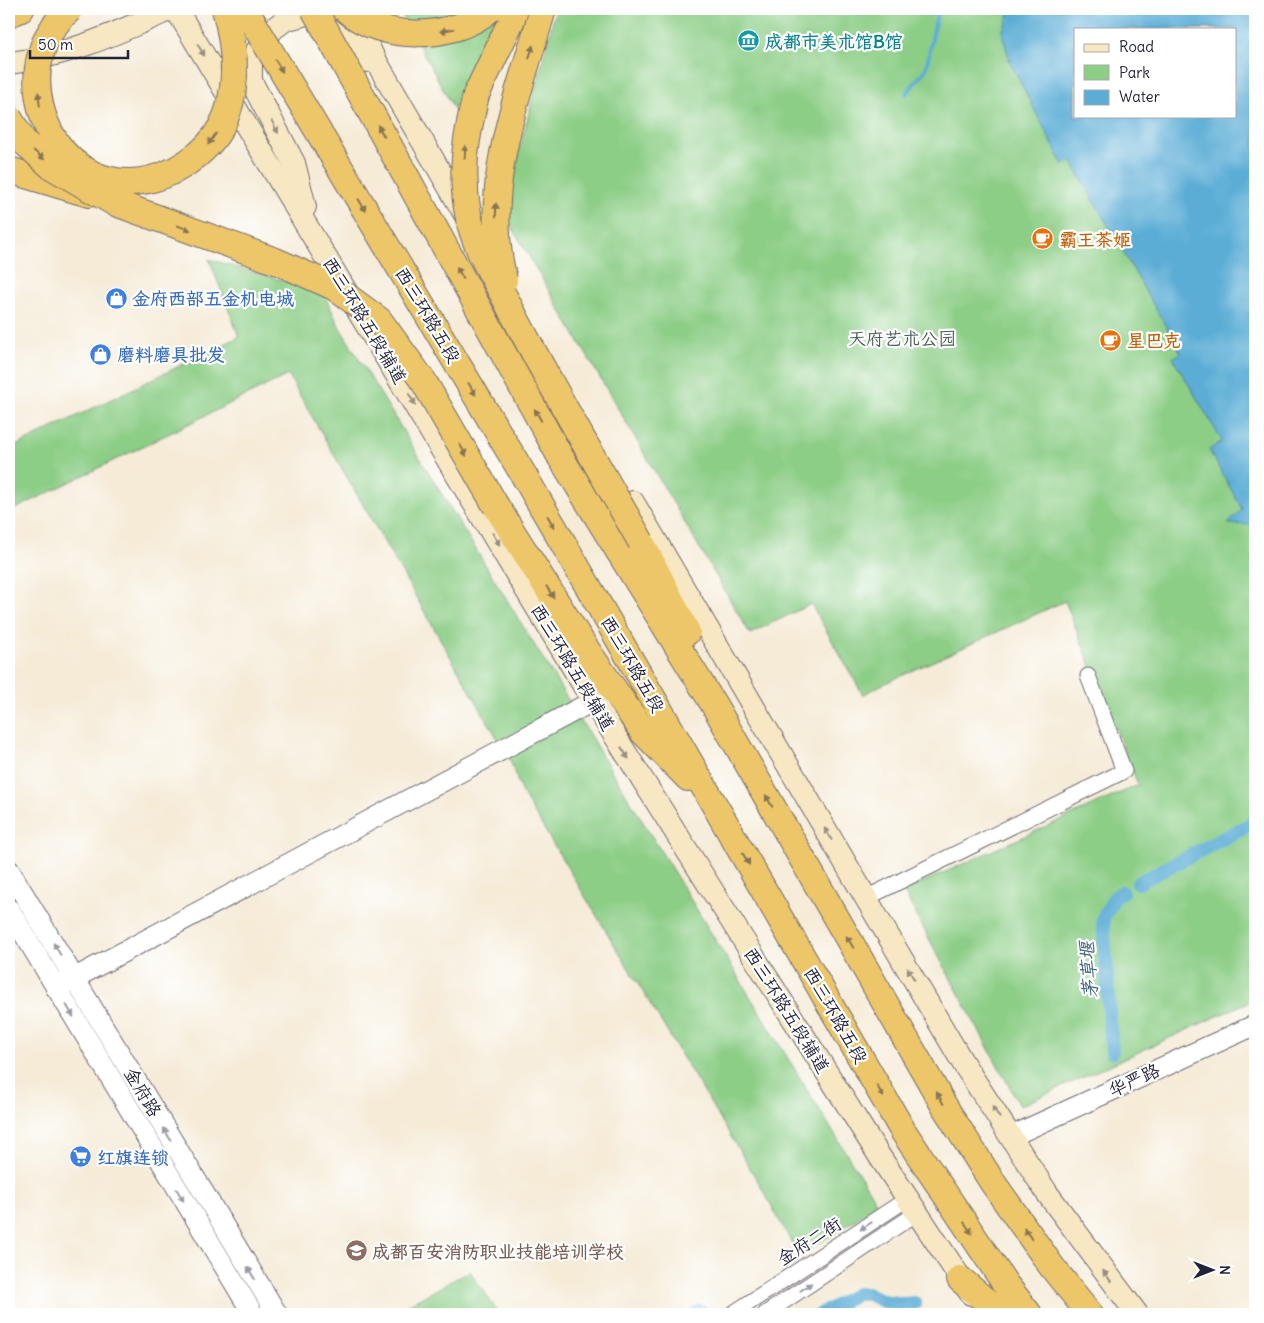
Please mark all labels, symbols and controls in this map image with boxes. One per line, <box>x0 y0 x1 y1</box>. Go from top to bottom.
one-way arrow <box>438 26 454 34</box>
scale bar <box>30 28 128 60</box>
legend <box>1074 28 1236 118</box>
museum icon: 成都市美术馆B馆 <box>737 29 761 53</box>
place label: 成都市美术馆B馆 <box>765 30 903 53</box>
text: 50 m <box>38 35 73 54</box>
text: Road <box>1119 37 1154 56</box>
one-way arrow <box>197 44 206 57</box>
one-way arrow <box>527 44 535 59</box>
one-way arrow <box>274 59 283 72</box>
text: Park <box>1119 63 1150 82</box>
text: Water <box>1119 87 1160 106</box>
one-way arrow <box>35 90 43 106</box>
one-way arrow <box>271 120 279 135</box>
one-way arrow <box>377 124 386 137</box>
one-way arrow <box>207 133 217 146</box>
one-way arrow <box>461 144 469 160</box>
one-way arrow <box>33 150 46 161</box>
one-way arrow <box>358 199 367 212</box>
one-way arrow <box>492 202 500 218</box>
one-way arrow <box>177 224 192 232</box>
cafe icon: 霸王茶姬 <box>1031 227 1055 251</box>
place label: 霸王茶姬 <box>1059 228 1131 251</box>
street label: 西三环路五段辅道 <box>318 252 412 388</box>
street label: 西三环路五段 <box>390 263 466 367</box>
one-way arrow <box>455 266 464 280</box>
shop icon: 金府西部五金机电城 <box>104 286 128 310</box>
place label: 金府西部五金机电城 <box>132 287 294 310</box>
park label: 天府艺术公园 <box>848 327 956 350</box>
cafe icon: 星巴克 <box>1099 328 1123 352</box>
place label: 星巴克 <box>1127 329 1181 352</box>
shop icon: 磨料磨具批发 <box>89 342 113 366</box>
place label: 磨料磨具批发 <box>117 343 225 366</box>
one-way arrow <box>468 383 477 396</box>
one-way arrow <box>408 393 417 406</box>
one-way arrow <box>534 408 542 423</box>
one-way arrow <box>459 443 467 457</box>
one-way arrow <box>546 515 555 528</box>
one-way arrow <box>491 532 500 545</box>
one-way arrow <box>545 585 554 598</box>
street label: 西三环路五段辅道 <box>526 599 620 735</box>
street label: 西三环路五段 <box>596 611 670 717</box>
one-way arrow <box>620 746 630 759</box>
one-way arrow <box>765 794 773 808</box>
one-way arrow <box>824 828 833 841</box>
one-way arrow <box>741 853 750 866</box>
one-way arrow <box>846 934 854 949</box>
water label: 茅草堰 <box>1074 939 1102 999</box>
one-way arrow <box>52 943 61 956</box>
street label: 西三环路五段辅道 <box>739 943 835 1077</box>
street label: 西三环路五段 <box>799 962 873 1068</box>
one-way arrow <box>907 967 915 982</box>
one-way arrow <box>65 1004 74 1017</box>
street label: 华严路 <box>1105 1058 1163 1102</box>
street label: 金府路 <box>119 1063 167 1121</box>
one-way arrow <box>875 1084 884 1098</box>
one-way arrow <box>935 1091 944 1104</box>
one-way arrow <box>991 1106 1001 1119</box>
one-way arrow <box>163 1127 172 1140</box>
supermarket icon: 红旗连锁 <box>69 1145 93 1169</box>
place label: 红旗连锁 <box>97 1146 169 1169</box>
one-way arrow <box>176 1188 185 1201</box>
street label: 金府二街 <box>773 1212 845 1270</box>
one-way arrow <box>860 1221 873 1230</box>
one-way arrow <box>963 1221 972 1234</box>
one-way arrow <box>1023 1227 1033 1241</box>
school or university icon: 成都百安消防职业技能培训学校 <box>344 1239 368 1263</box>
place label: 成都百安消防职业技能培训学校 <box>372 1240 624 1263</box>
north arrow <box>1186 1246 1236 1296</box>
text: N <box>1216 1265 1234 1275</box>
one-way arrow <box>247 1266 256 1279</box>
one-way arrow <box>1102 1269 1112 1282</box>
one-way arrow <box>799 1282 813 1292</box>

